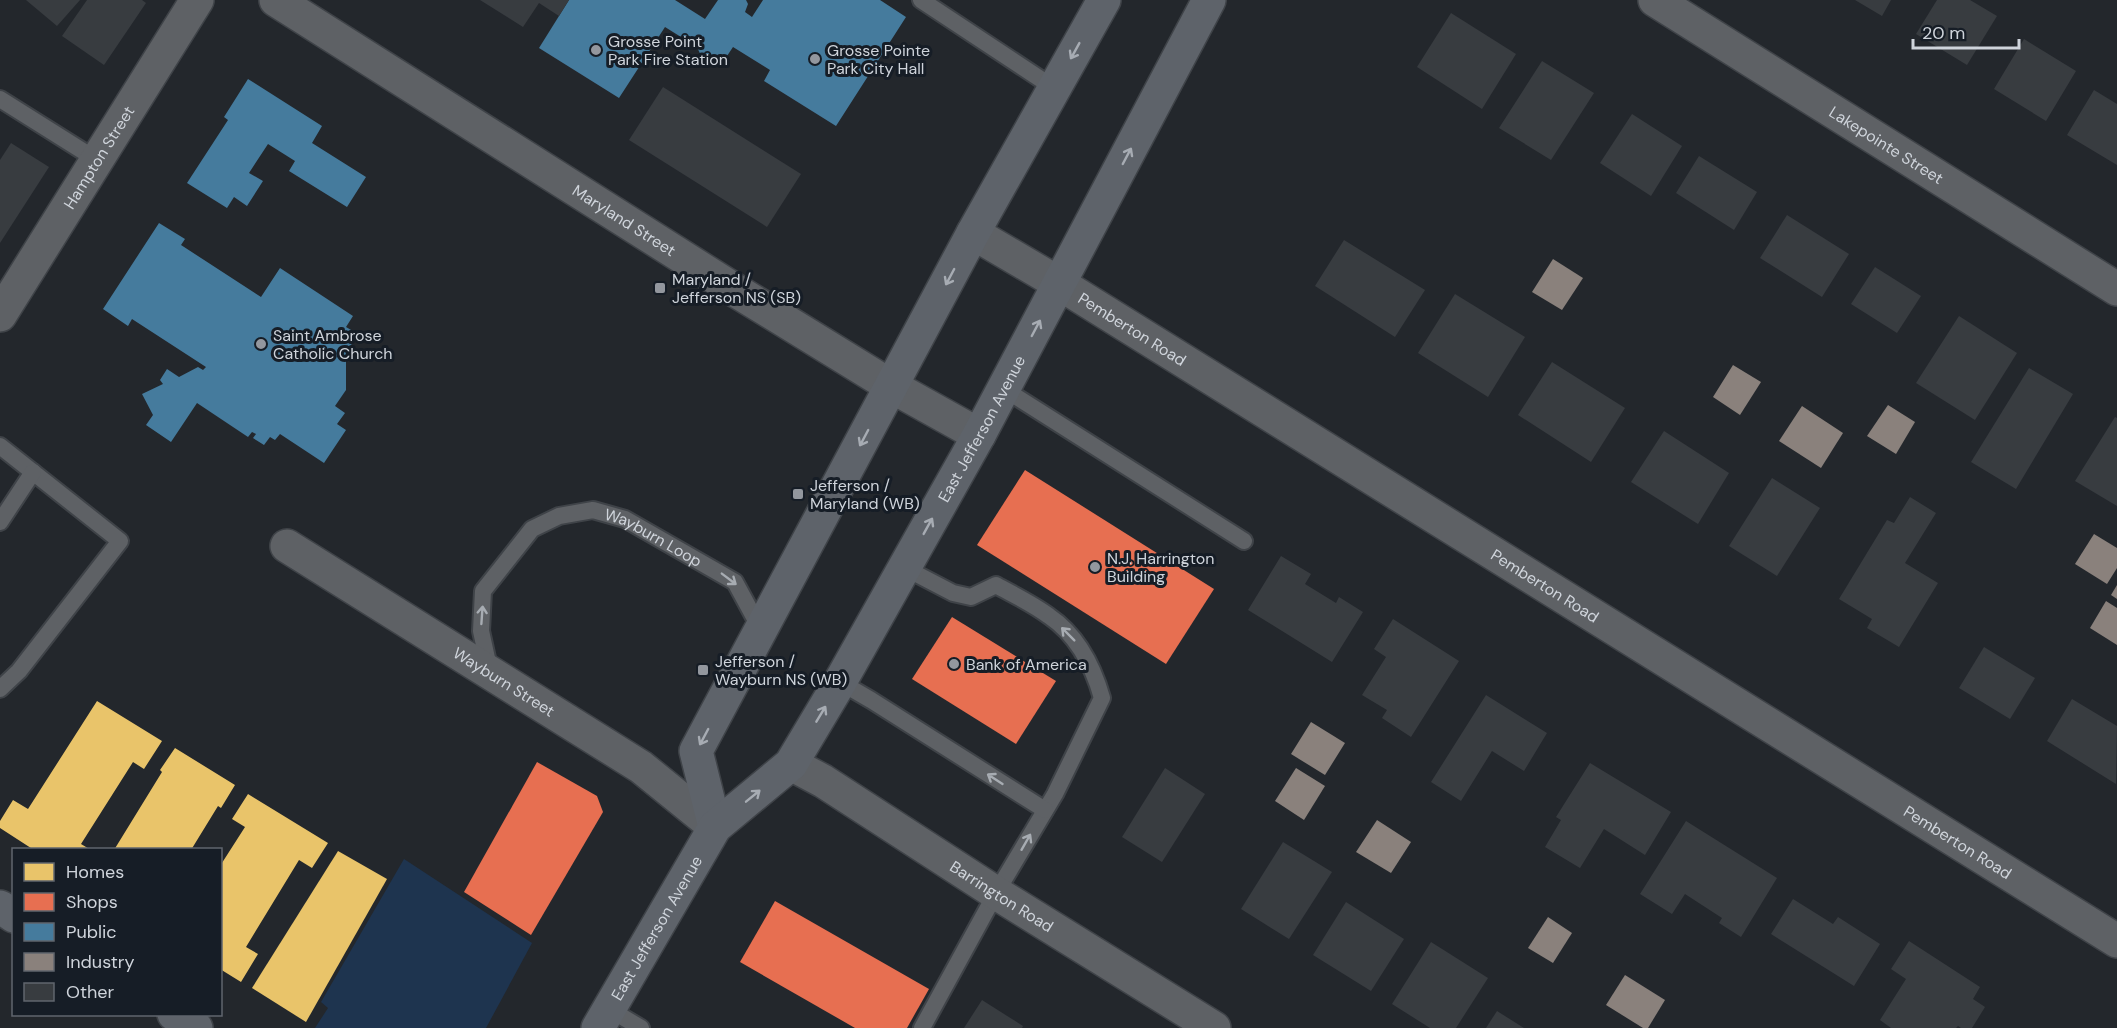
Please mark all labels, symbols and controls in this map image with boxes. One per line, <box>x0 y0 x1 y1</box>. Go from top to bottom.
scale bar <box>1913 12 2020 50</box>
text: 20 m <box>1922 21 1965 45</box>
place label: Grosse Point Park Fire Station <box>608 31 728 70</box>
place label: Grosse Pointe Park City Hall <box>827 40 930 79</box>
one-way arrow <box>1069 42 1081 59</box>
marker: Grosse Point Park Fire Station <box>589 43 603 57</box>
marker: Grosse Pointe Park City Hall <box>808 52 822 66</box>
street label: Lakepointe Street <box>1825 101 1948 188</box>
street label: Hampton Street <box>58 102 139 213</box>
one-way arrow <box>1122 147 1134 165</box>
street label: Maryland Street <box>569 180 680 261</box>
one-way arrow <box>944 267 955 285</box>
place label: Maryland / Jefferson NS (SB) <box>672 269 801 308</box>
marker: Maryland / Jefferson NS (SB) <box>653 281 667 295</box>
street label: Pemberton Road <box>1074 287 1190 370</box>
one-way arrow <box>1030 320 1042 337</box>
place label: Saint Ambrose Catholic Church <box>273 325 393 364</box>
marker: Saint Ambrose Catholic Church <box>254 337 268 351</box>
street label: East Jefferson Avenue <box>933 352 1030 506</box>
one-way arrow <box>858 429 870 446</box>
place label: Jefferson / Maryland (WB) <box>810 475 920 514</box>
marker: Jefferson / Maryland (WB) <box>791 487 805 501</box>
street label: Wayburn Loop <box>602 503 706 571</box>
one-way arrow <box>922 518 934 535</box>
street label: Pemberton Road <box>1487 544 1603 627</box>
place label: N.J. Harrington Building <box>1107 548 1214 587</box>
marker: N.J. Harrington Building <box>1088 560 1102 574</box>
one-way arrow <box>720 573 736 586</box>
one-way arrow <box>476 606 487 626</box>
one-way arrow <box>1061 627 1076 642</box>
street label: Wayburn Street <box>449 642 559 721</box>
place label: Jefferson / Wayburn NS (WB) <box>715 651 847 690</box>
place label: Bank of America <box>966 654 1087 675</box>
marker: Bank of America <box>947 657 961 671</box>
marker: Jefferson / Wayburn NS (WB) <box>696 663 710 677</box>
one-way arrow <box>816 706 828 723</box>
one-way arrow <box>698 728 710 745</box>
one-way arrow <box>987 772 1004 784</box>
one-way arrow <box>745 789 761 802</box>
street label: Pemberton Road <box>1900 801 2016 884</box>
one-way arrow <box>1020 834 1032 851</box>
legend <box>12 848 222 1016</box>
street label: East Jefferson Avenue <box>606 852 707 1004</box>
street label: Barrington Road <box>946 856 1058 937</box>
text: Homes <box>66 860 124 884</box>
text: Shops <box>66 890 118 914</box>
text: Public <box>66 920 117 944</box>
text: Industry <box>66 950 135 974</box>
text: Other <box>66 980 115 1004</box>

